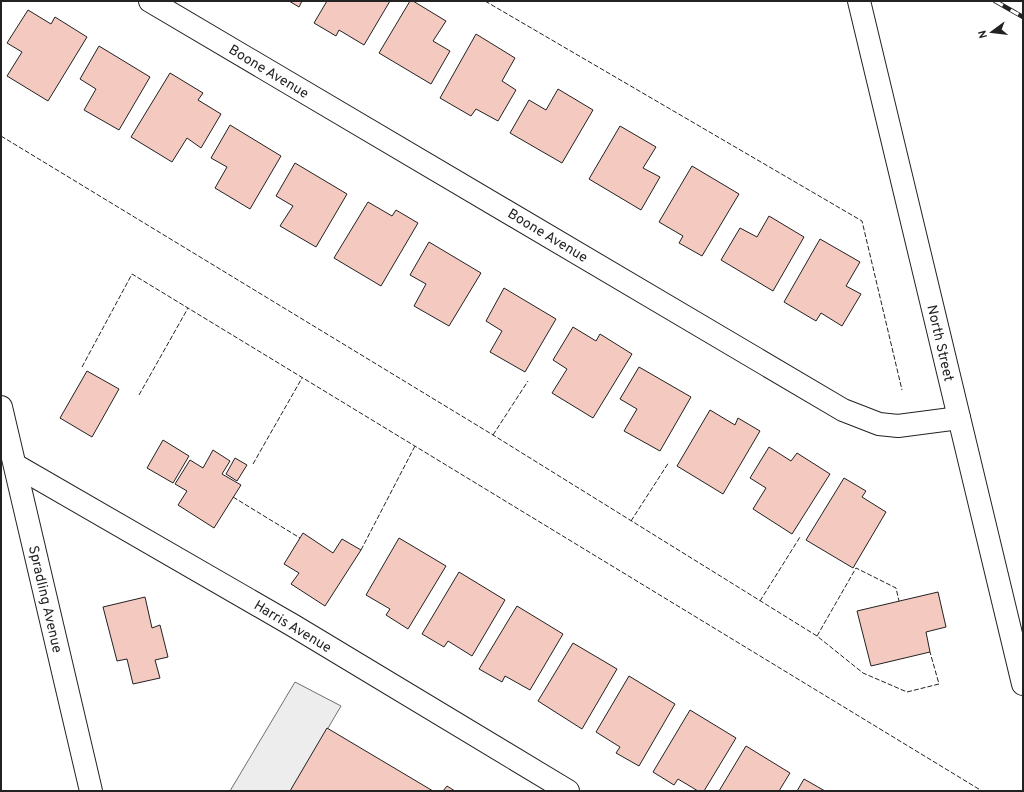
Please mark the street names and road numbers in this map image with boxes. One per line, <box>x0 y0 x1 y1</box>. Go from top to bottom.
street label: Boone Avenue <box>225 42 311 103</box>
street label: Boone Avenue <box>504 206 590 267</box>
street label: North Street <box>922 303 957 383</box>
street label: Spradling Avenue <box>24 544 65 655</box>
street label: Harris Avenue <box>250 598 334 657</box>

